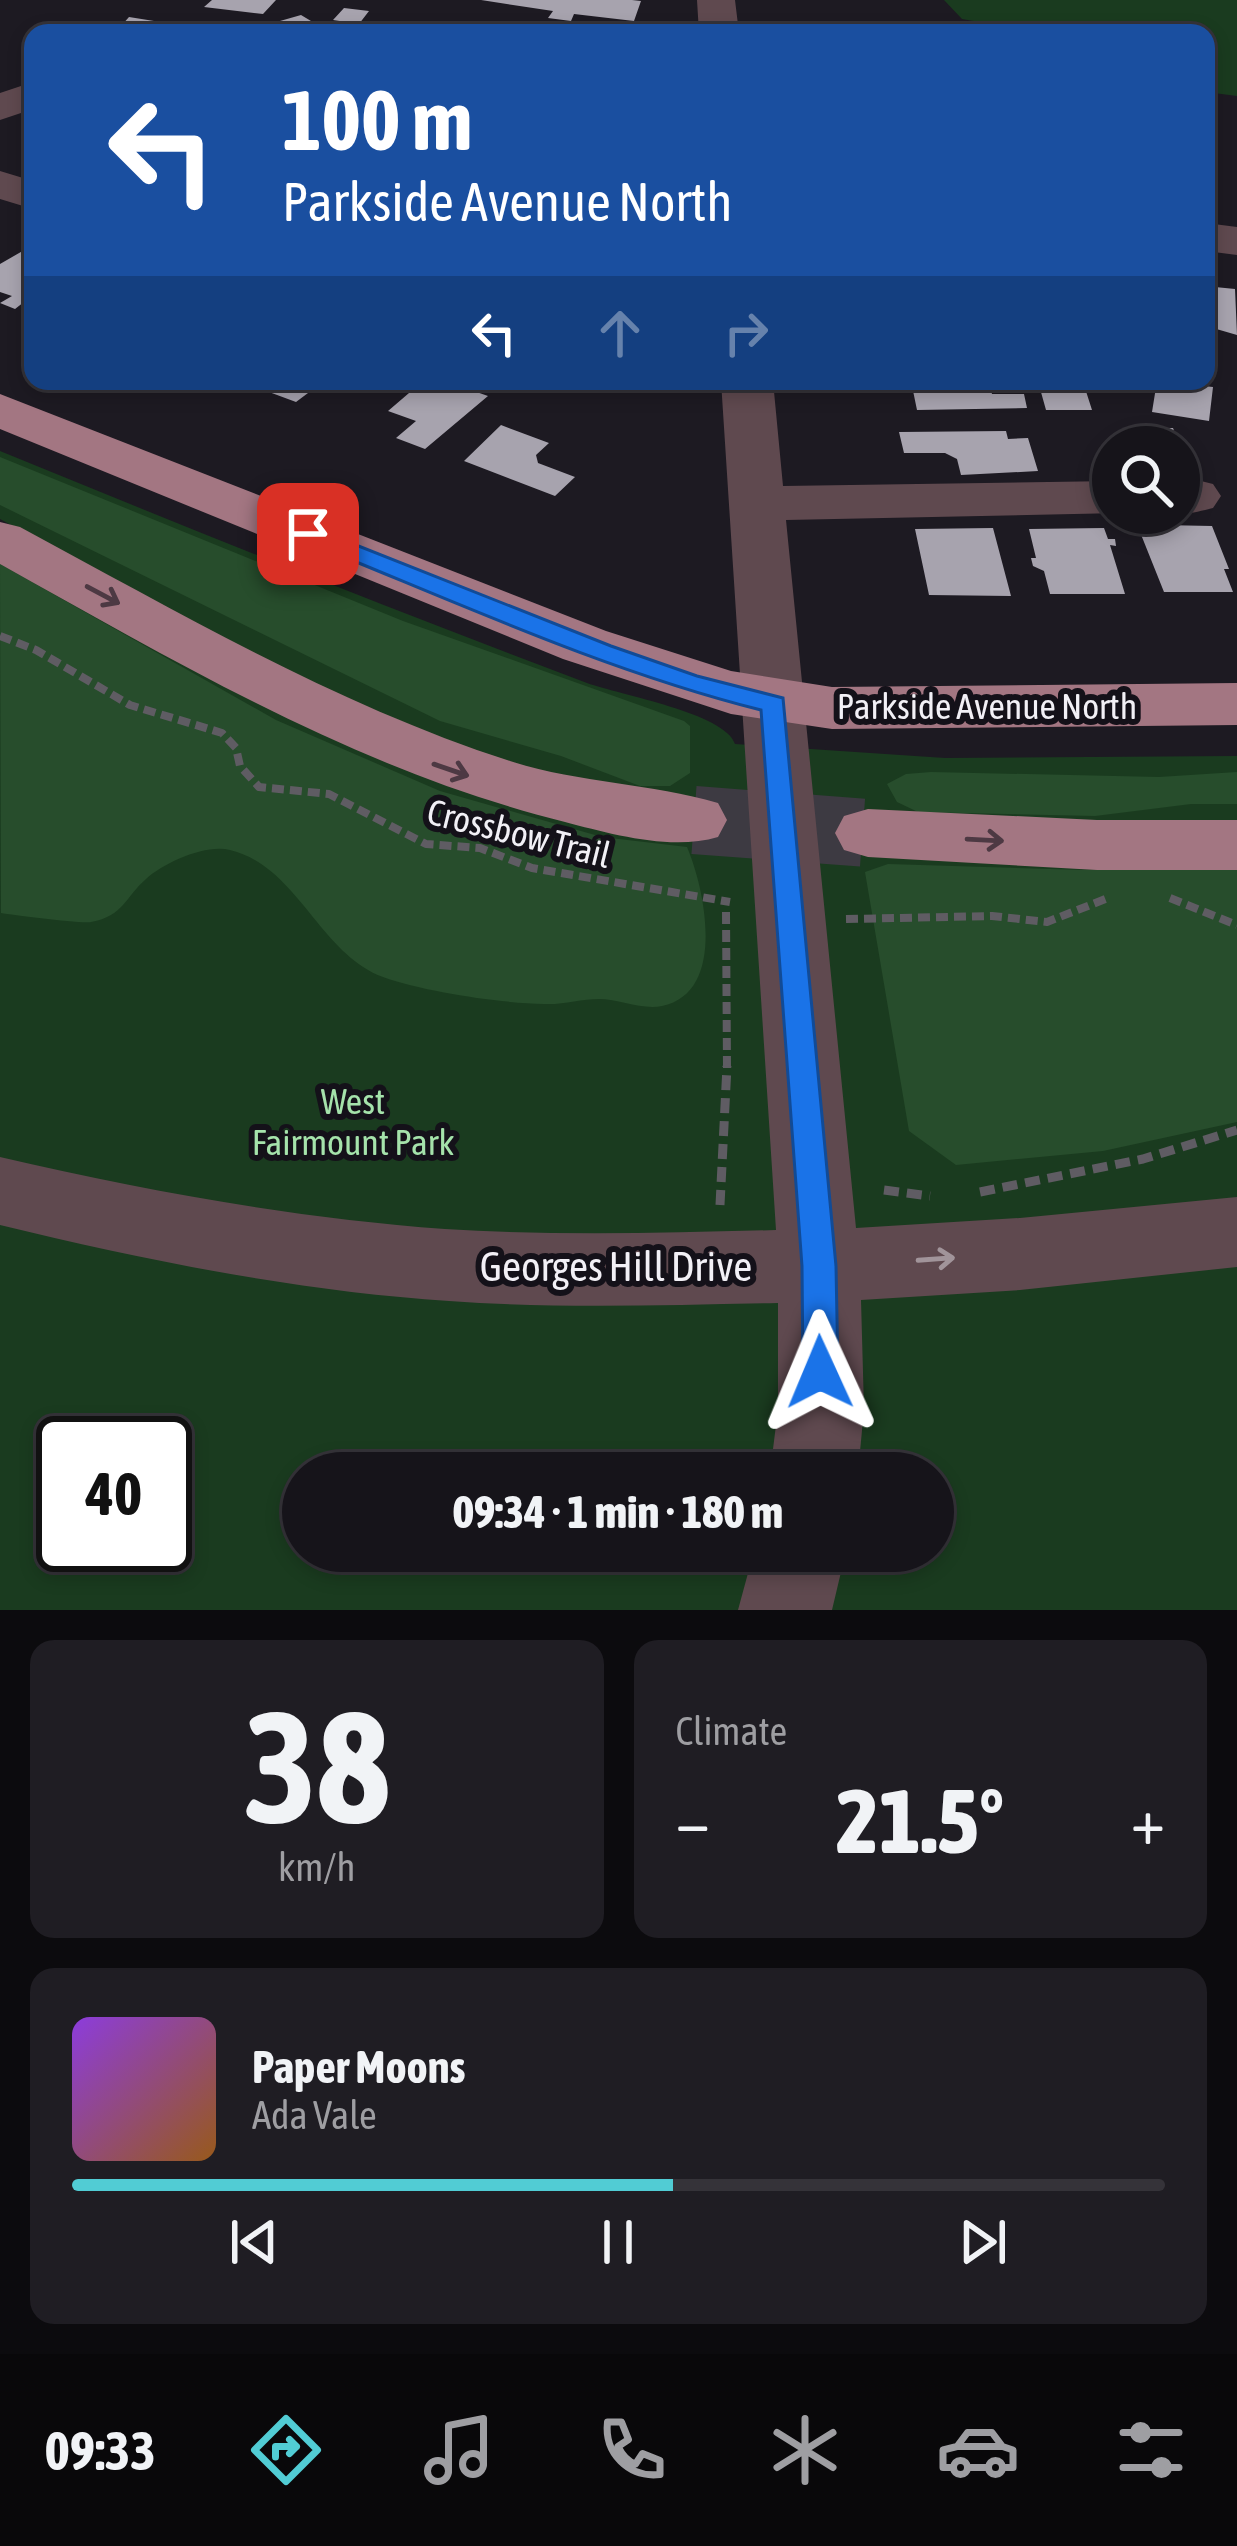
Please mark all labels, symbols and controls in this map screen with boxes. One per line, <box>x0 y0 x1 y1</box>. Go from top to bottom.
icon: left <box>84 72 240 228</box>
text: 100 m <box>282 72 472 168</box>
text: Parkside Avenue North <box>282 171 732 232</box>
icon: left <box>461 300 527 366</box>
icon: ahead <box>587 300 653 366</box>
icon: right <box>713 300 779 366</box>
map controls <box>1092 426 1200 534</box>
button: search <box>1092 426 1200 534</box>
pin <box>257 483 359 585</box>
icon: arrive <box>275 501 341 567</box>
one-way arrow <box>85 584 120 607</box>
street label: Parkside Avenue North <box>837 685 1137 727</box>
one-way arrow <box>432 761 469 782</box>
street label: Crossbow Trail <box>423 790 615 876</box>
one-way arrow <box>965 829 1004 852</box>
park label: West Fairmount Park <box>252 1080 454 1163</box>
street label: Georges Hill Drive <box>480 1242 752 1290</box>
one-way arrow <box>916 1247 955 1270</box>
position arrow <box>757 1309 883 1435</box>
speed limit sign: 40 <box>36 1416 192 1572</box>
text: 09:34 · 1 min · 180 m <box>453 1486 783 1538</box>
text: 38 <box>243 1677 390 1856</box>
text: Climate <box>676 1709 787 1753</box>
text: 21.5° <box>836 1769 1004 1872</box>
text: − <box>676 1782 710 1858</box>
text: + <box>1131 1782 1165 1858</box>
text: km/h <box>278 1845 355 1889</box>
text: Paper Moons <box>252 2041 465 2093</box>
text: Ada Vale <box>252 2093 377 2137</box>
icon: previous <box>221 2209 287 2275</box>
icon: pause <box>585 2209 651 2275</box>
icon: next <box>950 2209 1016 2275</box>
icon: directions <box>244 2408 328 2492</box>
icon: music <box>417 2408 501 2492</box>
icon: phone <box>590 2408 674 2492</box>
icon: climate <box>763 2408 847 2492</box>
icon: car <box>936 2408 1020 2492</box>
icon: filters <box>1109 2408 1193 2492</box>
text: 09:33 <box>44 2420 156 2481</box>

